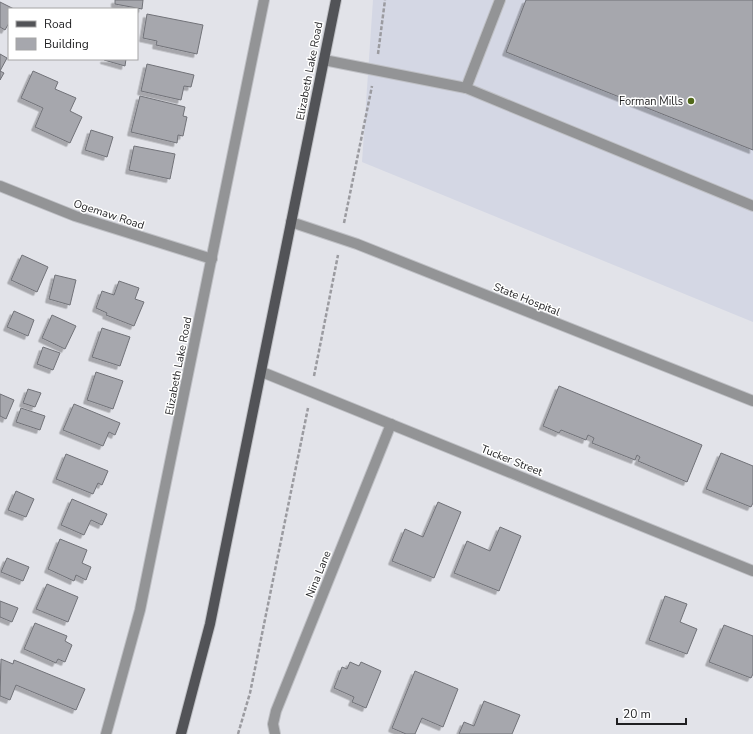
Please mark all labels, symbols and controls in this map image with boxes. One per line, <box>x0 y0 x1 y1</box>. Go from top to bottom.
legend <box>8 8 138 60</box>
text: Road <box>44 16 72 32</box>
street label: Elizabeth Lake Road <box>293 21 326 121</box>
text: Building <box>44 36 89 52</box>
place label: Forman Mills <box>619 94 683 109</box>
marker: Forman Mills <box>686 96 696 106</box>
street label: Ogemaw Road <box>72 196 146 233</box>
street label: State Hospital <box>491 279 563 320</box>
street label: Elizabeth Lake Road <box>162 316 195 416</box>
street label: Tucker Street <box>479 441 545 480</box>
street label: Nina Lane <box>302 548 335 600</box>
scale bar <box>617 700 686 726</box>
text: 20 m <box>623 706 651 722</box>

